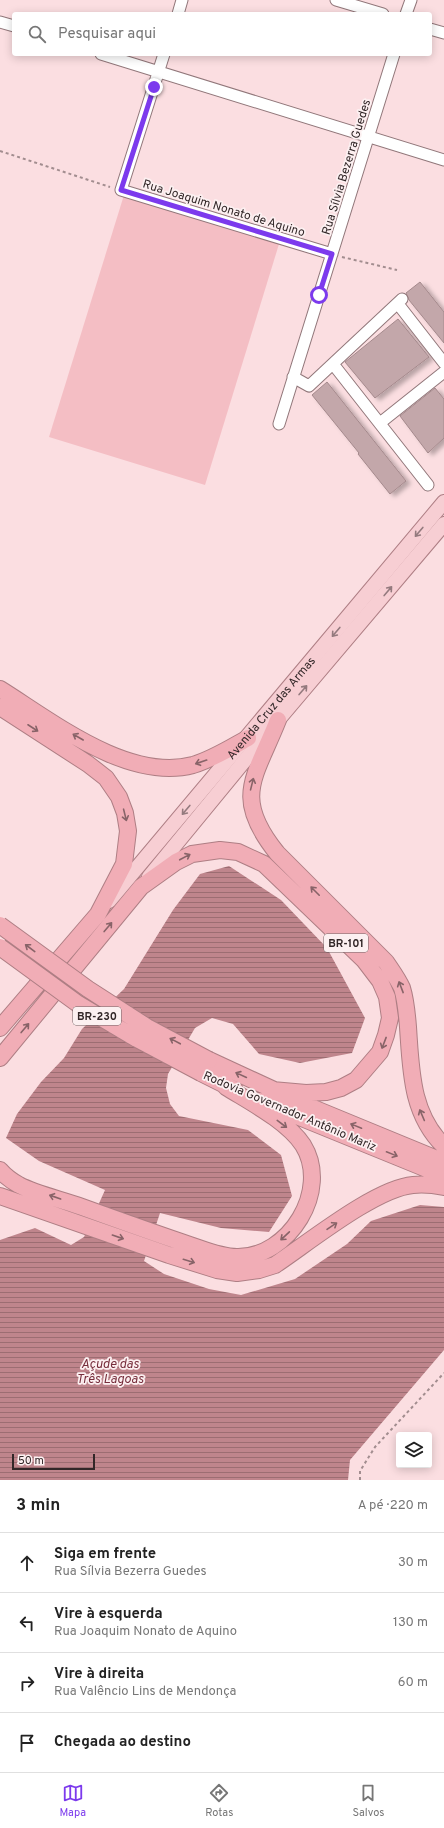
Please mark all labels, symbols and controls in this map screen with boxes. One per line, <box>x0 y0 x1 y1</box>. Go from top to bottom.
search box <box>12 12 432 56</box>
icon: search <box>26 23 48 45</box>
text: Pesquisar aqui <box>58 25 156 44</box>
route end <box>145 78 163 96</box>
street label: Rua Sílvia Bezerra Guedes <box>319 98 375 237</box>
street label: Rua Joaquim Nonato de Aquino <box>141 177 307 241</box>
route start <box>310 286 328 304</box>
one-way arrow <box>415 526 424 537</box>
one-way arrow <box>383 586 392 597</box>
one-way arrow <box>331 626 340 637</box>
street label: Avenida Cruz das Armas <box>224 654 320 764</box>
one-way arrow <box>299 685 308 695</box>
one-way arrow <box>27 725 39 733</box>
one-way arrow <box>72 733 84 741</box>
one-way arrow <box>194 759 207 766</box>
one-way arrow <box>249 778 257 791</box>
one-way arrow <box>182 805 191 815</box>
one-way arrow <box>121 808 129 821</box>
one-way arrow <box>179 853 191 860</box>
one-way arrow <box>310 886 320 896</box>
one-way arrow <box>103 922 112 933</box>
road number: BR-101 <box>324 934 368 952</box>
one-way arrow <box>25 944 36 953</box>
one-way arrow <box>396 982 404 994</box>
road number: BR-230 <box>73 1007 121 1025</box>
one-way arrow <box>20 1022 29 1033</box>
one-way arrow <box>379 1036 387 1048</box>
one-way arrow <box>169 1037 181 1045</box>
street label: Rodovia Governador Antônio Mariz <box>200 1068 379 1156</box>
one-way arrow <box>235 1071 247 1078</box>
one-way arrow <box>417 1109 425 1121</box>
one-way arrow <box>276 1120 287 1128</box>
one-way arrow <box>351 1121 363 1129</box>
one-way arrow <box>385 1151 397 1159</box>
one-way arrow <box>48 1193 61 1200</box>
one-way arrow <box>327 1222 338 1231</box>
one-way arrow <box>280 1231 291 1240</box>
one-way arrow <box>112 1234 125 1241</box>
one-way arrow <box>182 1258 195 1265</box>
water label: Açude das Três Lagoas <box>76 1357 144 1388</box>
map controls <box>396 1432 432 1468</box>
button: layers <box>396 1432 432 1468</box>
scale bar <box>12 1452 95 1471</box>
text: 50 m <box>18 1454 44 1468</box>
text: 3 min <box>16 1495 60 1517</box>
text: A pé · 220 m <box>358 1498 428 1514</box>
text: Siga em frente <box>54 1545 156 1564</box>
icon: ahead <box>16 1552 38 1574</box>
text: 30 m <box>398 1555 428 1571</box>
text: Rua Sílvia Bezerra Guedes <box>54 1564 207 1580</box>
text: Vire à esquerda <box>54 1605 163 1624</box>
icon: left <box>16 1612 38 1634</box>
text: 130 m <box>393 1615 428 1631</box>
text: Rua Joaquim Nonato de Aquino <box>54 1624 237 1640</box>
text: Vire à direita <box>54 1665 144 1684</box>
icon: right <box>16 1672 38 1694</box>
text: 60 m <box>398 1675 428 1691</box>
text: Rua Valêncio Lins de Mendonça <box>54 1684 236 1700</box>
icon: arrive <box>16 1732 38 1754</box>
text: Chegada ao destino <box>54 1733 191 1752</box>
tab: Mapa <box>60 1782 86 1820</box>
tab: Rotas <box>205 1782 233 1820</box>
tab: Salvos <box>352 1782 384 1820</box>

